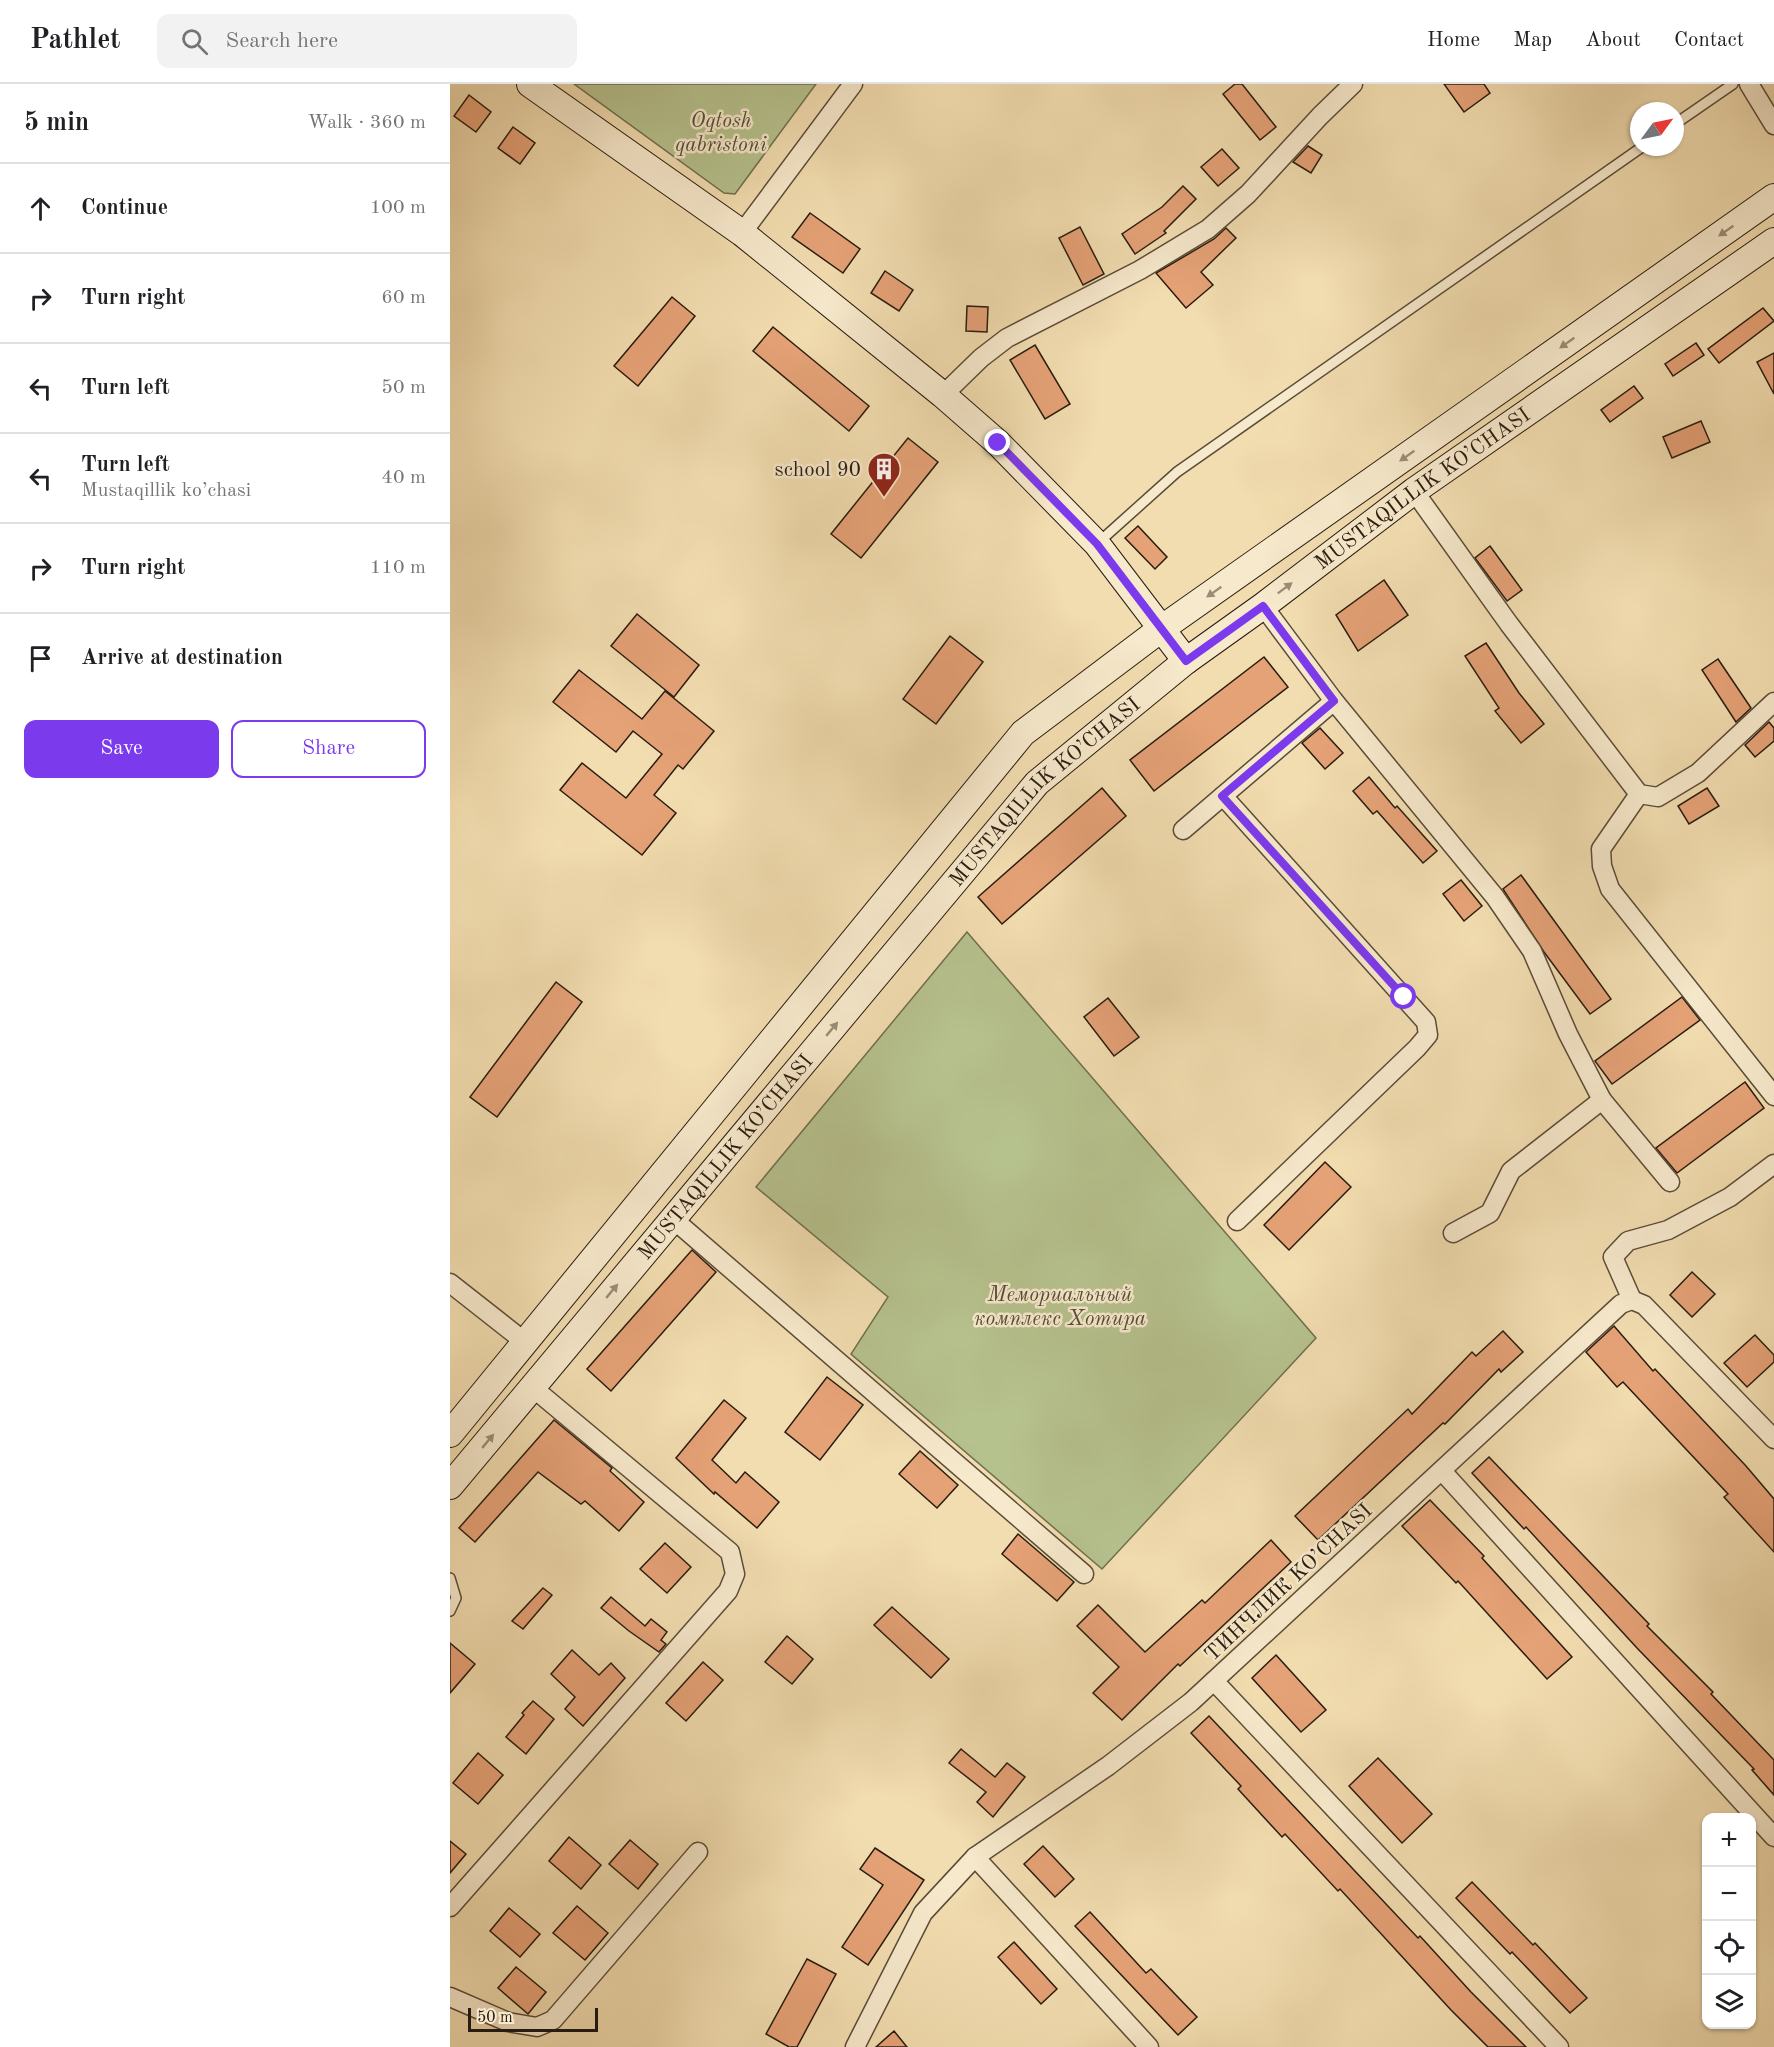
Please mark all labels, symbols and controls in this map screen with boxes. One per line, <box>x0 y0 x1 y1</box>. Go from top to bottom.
search box <box>157 14 577 68</box>
icon: search <box>178 25 211 58</box>
text: Pathlet <box>30 27 121 55</box>
text: Search here <box>226 30 338 52</box>
text: Home <box>1427 30 1480 51</box>
text: Map <box>1513 30 1552 51</box>
text: About <box>1585 30 1641 51</box>
text: Contact <box>1674 30 1744 51</box>
north arrow <box>1630 102 1684 156</box>
text: 5 min <box>24 110 89 136</box>
park label: Oqtosh qabristoni <box>675 111 767 156</box>
text: Walk · 360 m <box>307 113 426 133</box>
icon: ahead <box>24 192 57 225</box>
text: Continue <box>81 197 168 219</box>
text: 100 m <box>370 198 426 218</box>
one-way arrow <box>1719 225 1735 237</box>
icon: right <box>24 282 57 315</box>
text: Turn right <box>81 287 185 309</box>
text: 60 m <box>381 288 426 308</box>
one-way arrow <box>1559 337 1574 349</box>
icon: left <box>24 372 57 405</box>
text: Turn left <box>81 377 170 399</box>
text: 50 m <box>381 378 426 398</box>
street label: MUSTAQILLIK KO’CHASI <box>1312 405 1534 574</box>
route end <box>984 429 1010 455</box>
one-way arrow <box>1400 450 1416 462</box>
building icon: school 90 <box>866 451 902 498</box>
text: Turn left <box>81 454 170 476</box>
place label: school 90 <box>775 460 861 481</box>
icon: left <box>24 462 57 495</box>
text: 40 m <box>381 468 426 488</box>
text: Mustaqillik ko’chasi <box>81 481 251 501</box>
icon: right <box>24 552 57 585</box>
text: Turn right <box>81 557 185 579</box>
text: 110 m <box>370 558 426 578</box>
one-way arrow <box>1278 583 1293 595</box>
one-way arrow <box>1206 586 1222 598</box>
icon: arrive <box>24 642 57 675</box>
text: Arrive at destination <box>81 647 283 669</box>
street label: MUSTAQILLIK KO’CHASI <box>946 694 1145 891</box>
button: Save <box>24 720 219 778</box>
button: Share <box>231 720 426 778</box>
route start <box>1390 983 1416 1009</box>
one-way arrow <box>825 1021 837 1036</box>
street label: MUSTAQILLIK KO’CHASI <box>635 1051 818 1264</box>
one-way arrow <box>606 1283 619 1299</box>
park label: Мемориальный комплекс Хотира <box>974 1285 1146 1330</box>
one-way arrow <box>481 1433 494 1449</box>
street label: ТИНЧЛИК KO’CHASI <box>1201 1500 1377 1666</box>
map controls <box>1702 1813 1756 2029</box>
button: + <box>1702 1813 1756 1867</box>
button: − <box>1702 1867 1756 1921</box>
button: locate <box>1702 1921 1756 1975</box>
button: layers <box>1702 1975 1756 2029</box>
scale bar <box>468 2005 598 2032</box>
text: 50 m <box>477 2010 513 2026</box>

